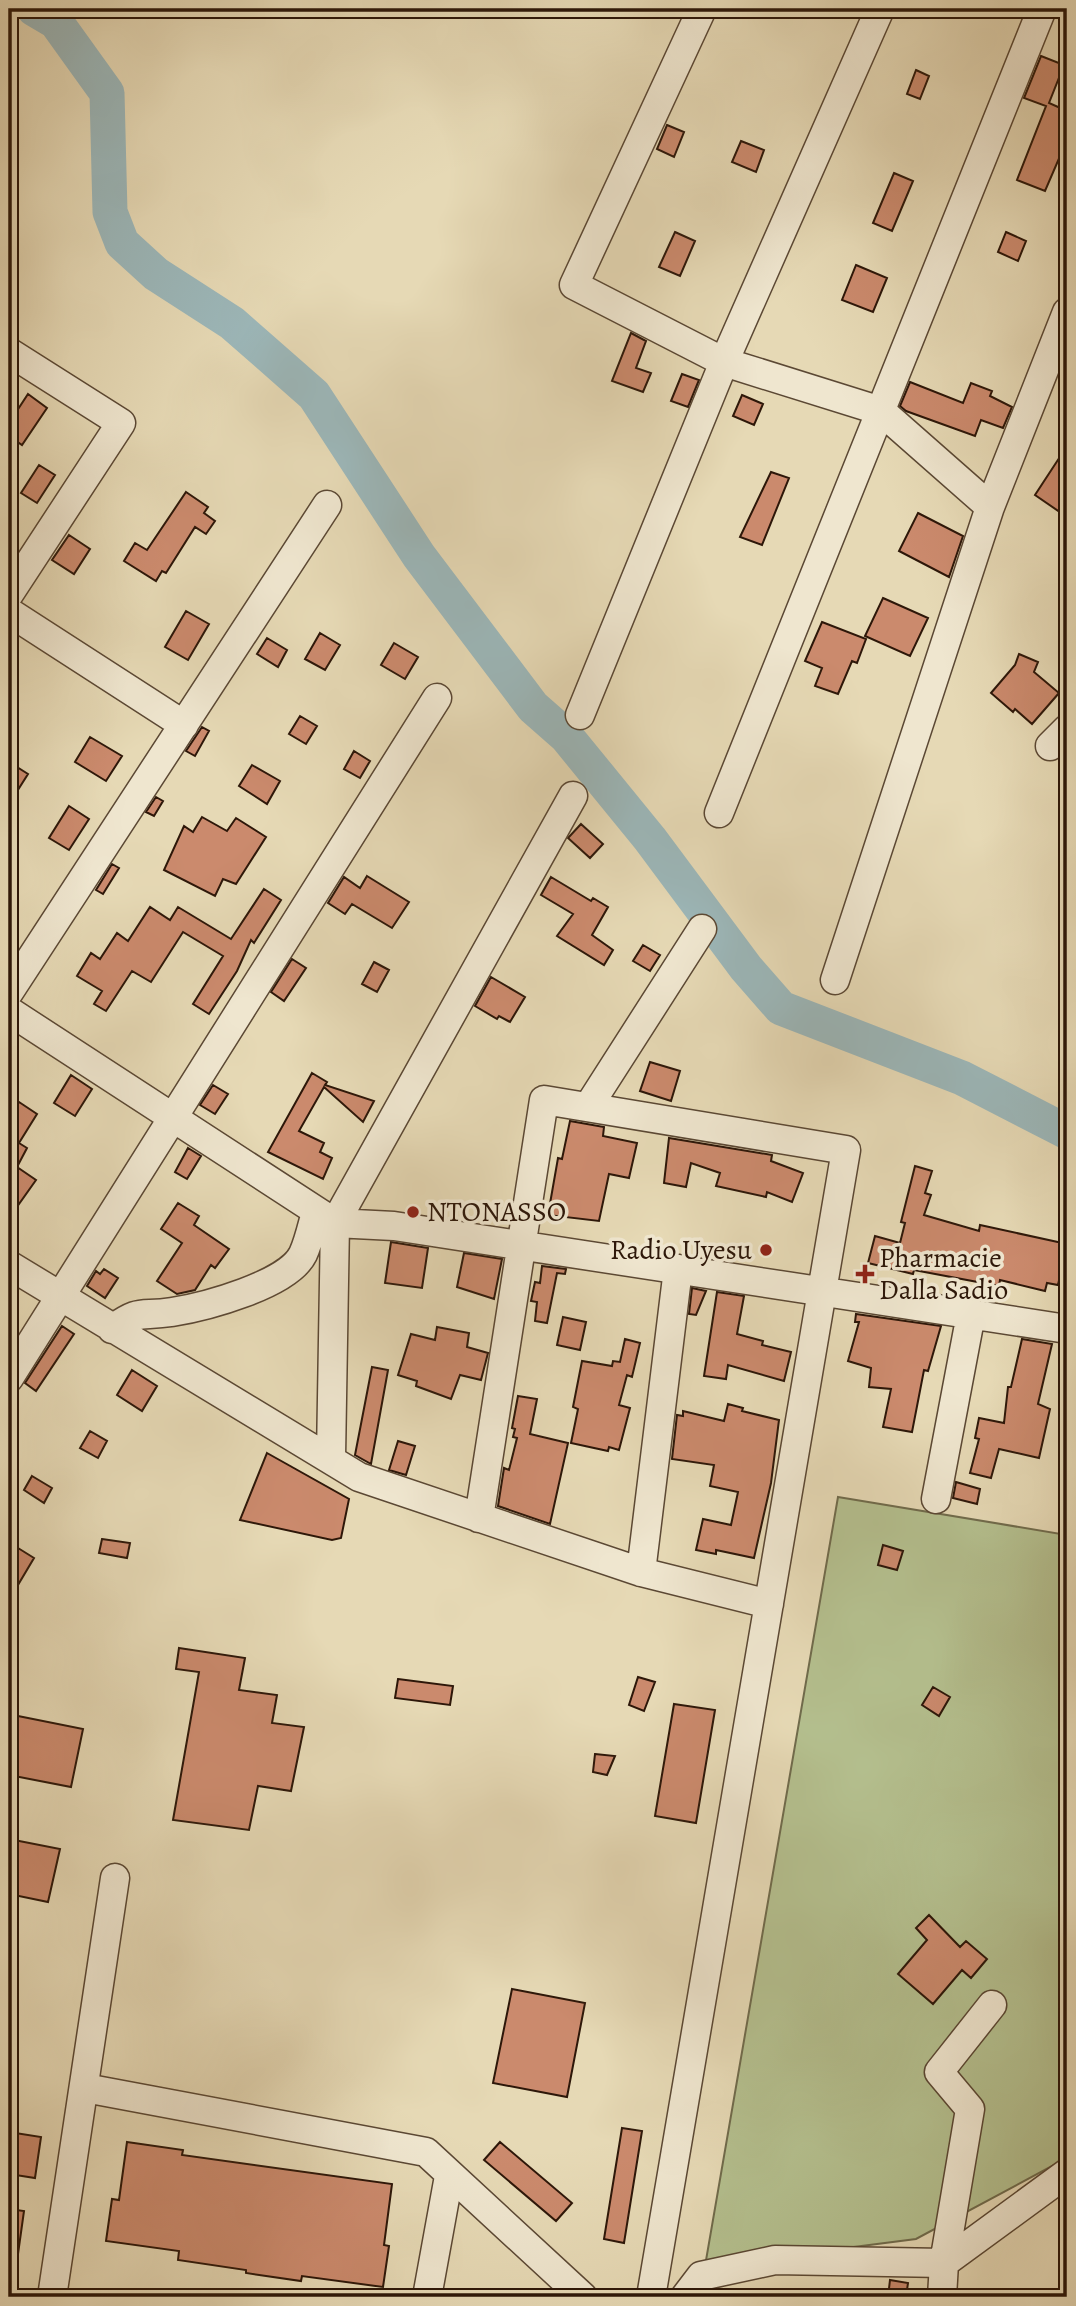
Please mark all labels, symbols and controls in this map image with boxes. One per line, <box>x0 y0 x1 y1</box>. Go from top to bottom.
place label: NTONASSO <box>427 1193 566 1231</box>
marker: NTONASSO <box>405 1204 421 1220</box>
place label: Radio Uyesu <box>610 1231 753 1269</box>
place label: Pharmacie Dalla Sadio <box>879 1239 1008 1309</box>
marker: Radio Uyesu <box>758 1242 774 1258</box>
marker: Pharmacie Dalla Sadio <box>857 1266 873 1282</box>

